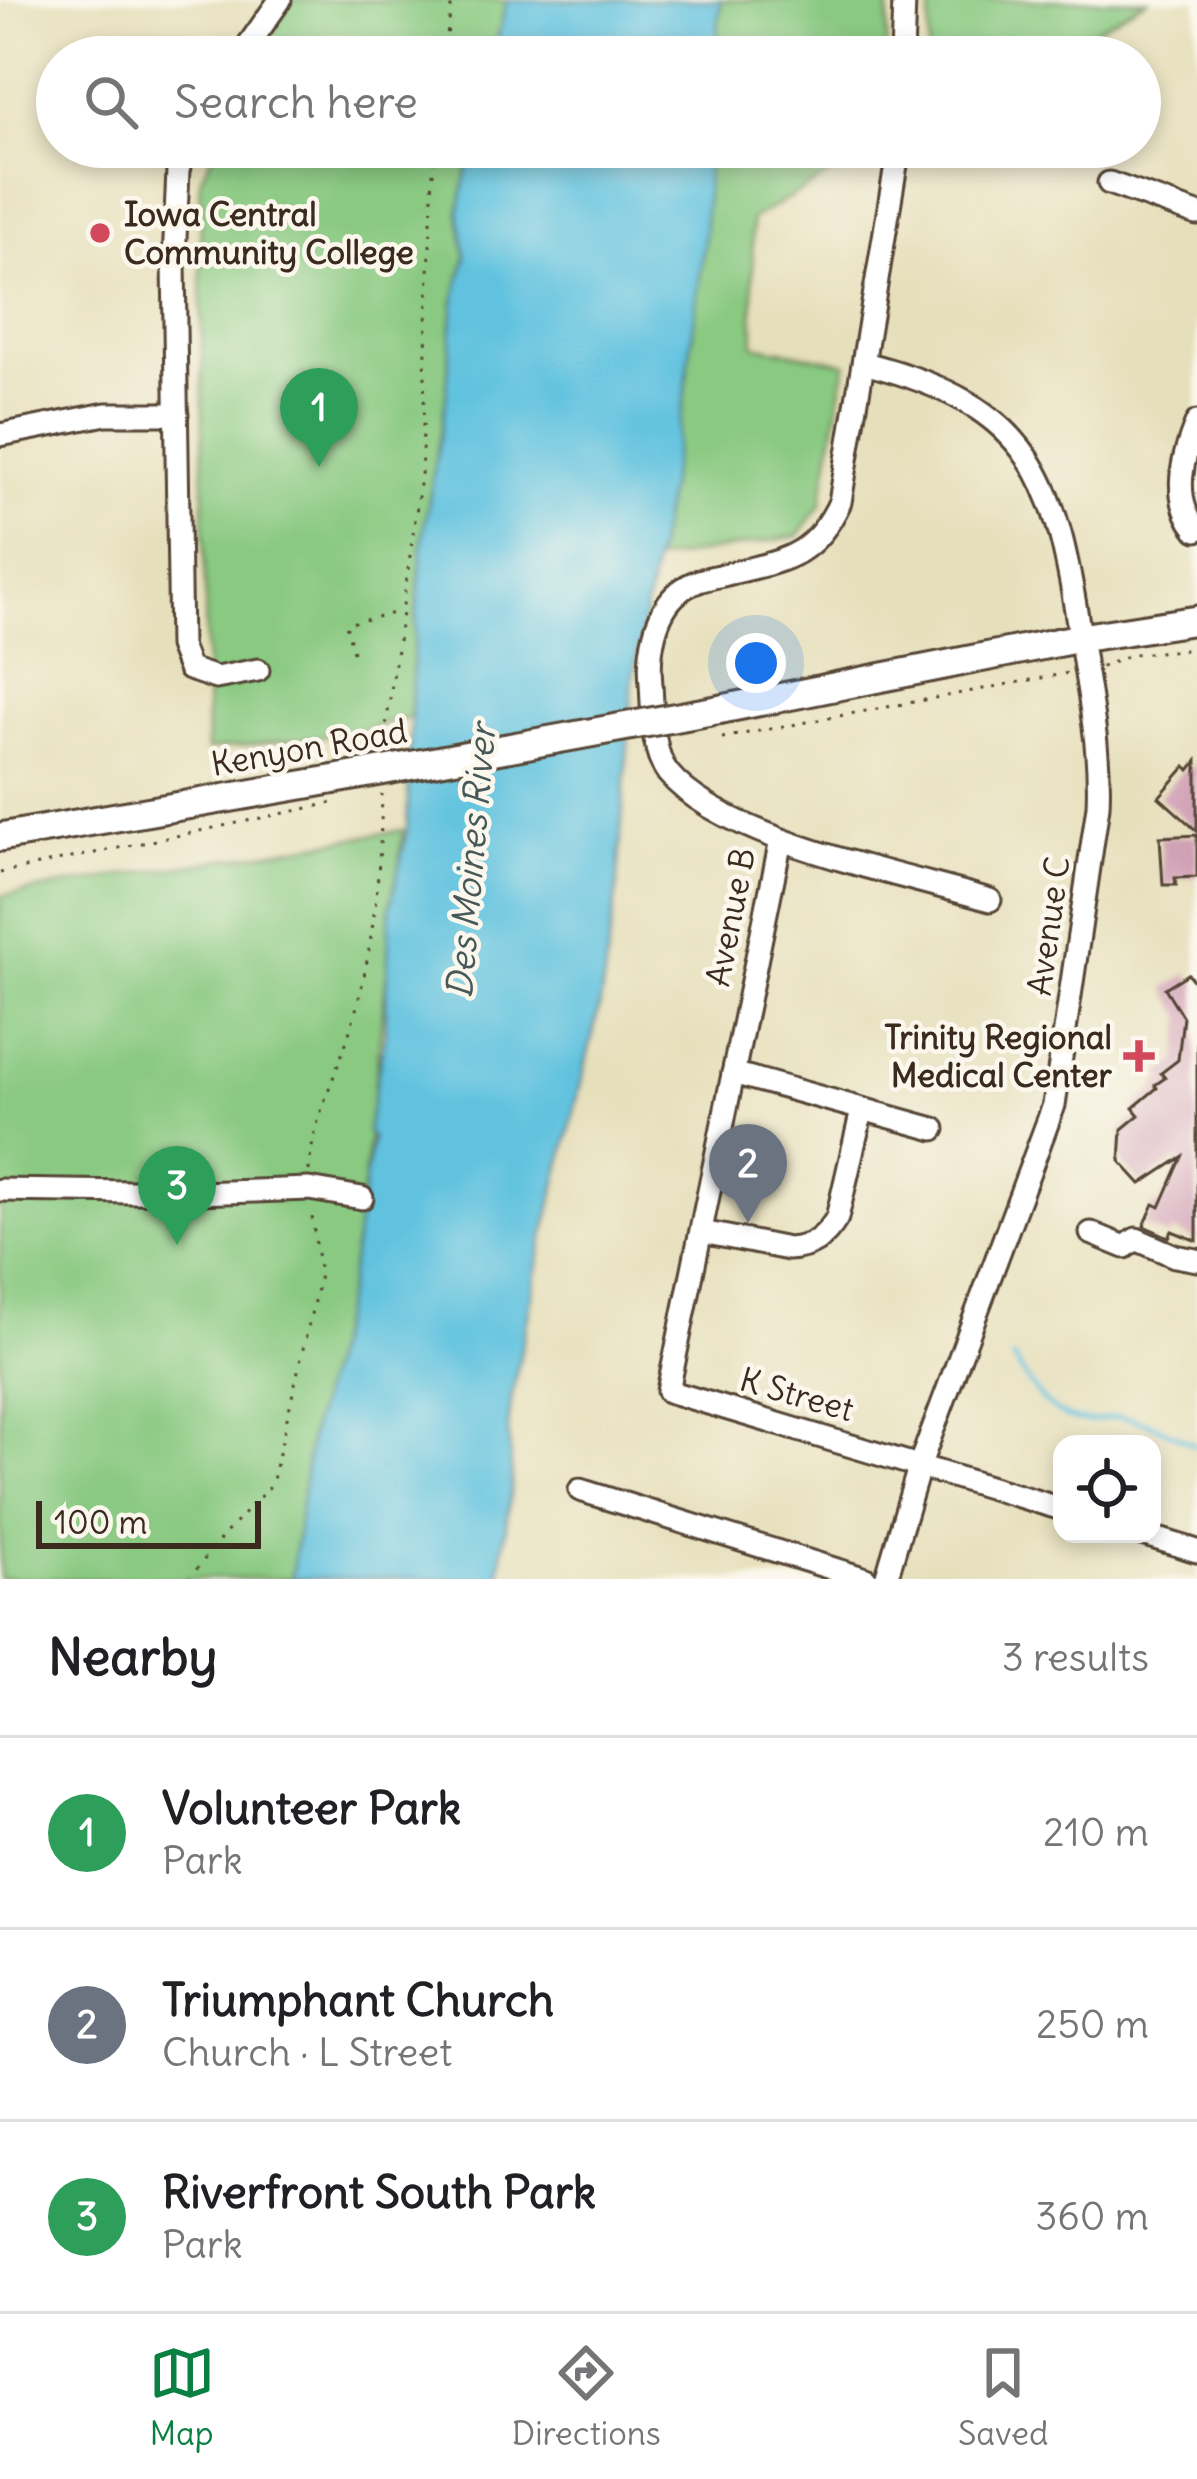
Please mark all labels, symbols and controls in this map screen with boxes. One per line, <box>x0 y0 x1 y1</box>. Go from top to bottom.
search box <box>36 36 1161 168</box>
icon: search <box>78 69 144 135</box>
text: Search here <box>174 74 418 130</box>
place label: Iowa Central Community College <box>124 193 414 273</box>
marker: Iowa Central Community College <box>87 220 113 246</box>
pin: 1 <box>280 368 358 467</box>
your location <box>726 633 786 693</box>
street label: Kenyon Road <box>208 709 410 785</box>
water label: Des Moines River <box>437 718 506 1000</box>
street label: Avenue B <box>696 844 764 990</box>
street label: Avenue C <box>1017 854 1079 998</box>
place label: Trinity Regional Medical Center <box>884 1016 1113 1096</box>
marker: Trinity Regional Medical Center <box>1123 1040 1155 1072</box>
pin: 2 <box>709 1124 787 1223</box>
pin: 3 <box>138 1146 216 1245</box>
street label: K Street <box>735 1358 859 1430</box>
map controls <box>1053 1435 1161 1543</box>
button: locate <box>1053 1435 1161 1543</box>
scale bar <box>36 1495 261 1548</box>
text: 100 m <box>54 1501 147 1543</box>
text: Nearby <box>48 1625 217 1689</box>
text: 3 results <box>1002 1633 1149 1682</box>
text: Volunteer Park <box>162 1780 461 1836</box>
text: 1 <box>79 1808 95 1857</box>
text: 210 m <box>1043 1808 1149 1857</box>
text: Park <box>162 1836 243 1885</box>
text: Triumphant Church <box>162 1972 554 2028</box>
text: 2 <box>76 2000 98 2049</box>
text: 250 m <box>1036 2000 1149 2049</box>
text: Church · L Street <box>162 2028 452 2077</box>
text: Riverfront South Park <box>162 2164 596 2220</box>
text: 3 <box>76 2192 98 2241</box>
text: 360 m <box>1035 2192 1149 2241</box>
text: Park <box>162 2220 243 2269</box>
tab: Map <box>149 2340 215 2454</box>
tab: Directions <box>512 2340 661 2454</box>
tab: Saved <box>958 2340 1048 2454</box>

